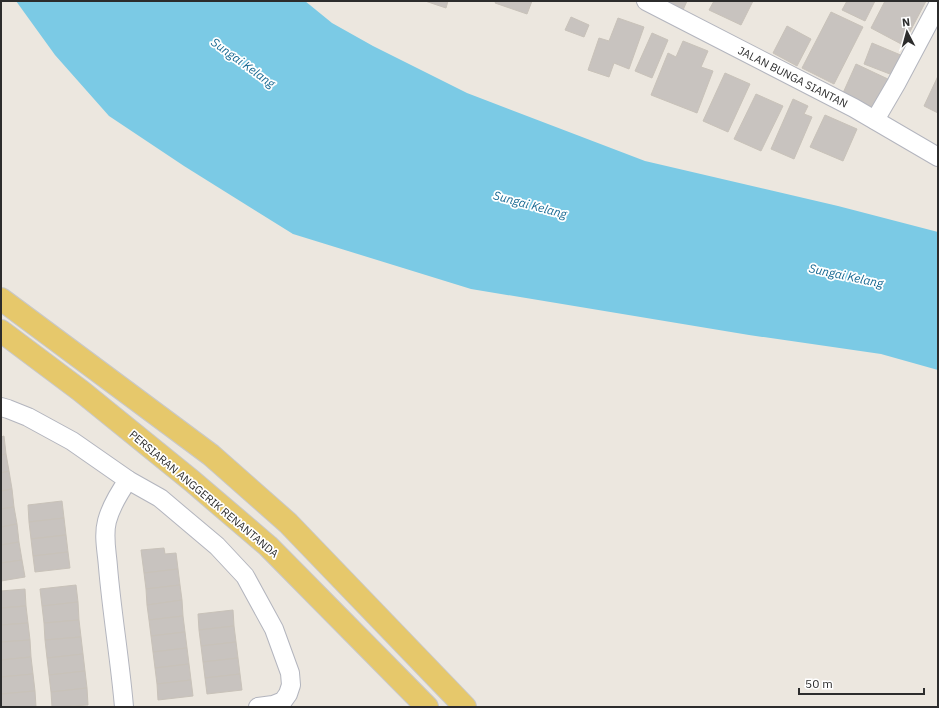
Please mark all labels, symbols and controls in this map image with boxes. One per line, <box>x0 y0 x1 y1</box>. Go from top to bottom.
north arrow <box>887 12 927 52</box>
text: N <box>901 15 911 29</box>
water label: Sungai Kelang <box>208 34 279 91</box>
street label: JALAN BUNGA SIANTAN <box>736 43 850 111</box>
water label: Sungai Kelang <box>492 187 569 222</box>
water label: Sungai Kelang <box>808 260 886 291</box>
street label: PERSIARAN ANGGERIK RENANTANDA <box>126 427 282 561</box>
scale bar <box>799 670 924 696</box>
text: 50 m <box>805 676 833 691</box>

